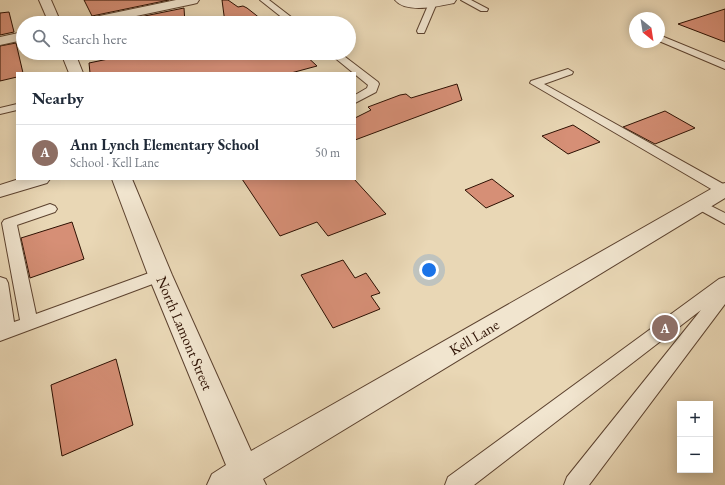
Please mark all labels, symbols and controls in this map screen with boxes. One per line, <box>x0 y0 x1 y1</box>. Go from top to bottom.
north arrow <box>629 12 665 48</box>
search box <box>16 16 356 60</box>
icon: search <box>30 27 52 49</box>
text: Search here <box>62 29 127 48</box>
text: Nearby <box>32 87 84 109</box>
text: Ann Lynch Elementary School <box>70 135 259 154</box>
text: A <box>40 144 50 161</box>
text: 50 m <box>315 144 340 161</box>
text: School · Kell Lane <box>70 154 159 171</box>
your location <box>419 260 439 280</box>
street label: North Lamont Street <box>152 273 218 393</box>
pin: A <box>652 313 678 343</box>
street label: Kell Lane <box>446 315 502 359</box>
map controls <box>677 401 713 473</box>
button: + <box>677 401 713 437</box>
button: − <box>677 437 713 473</box>

